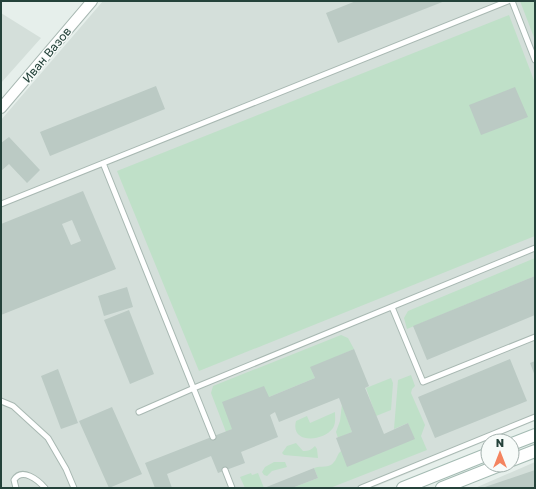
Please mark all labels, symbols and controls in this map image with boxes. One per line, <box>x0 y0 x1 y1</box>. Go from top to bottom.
street label: Иван Вазов <box>19 24 74 86</box>
north arrow <box>480 433 520 473</box>
text: N <box>496 436 504 449</box>

